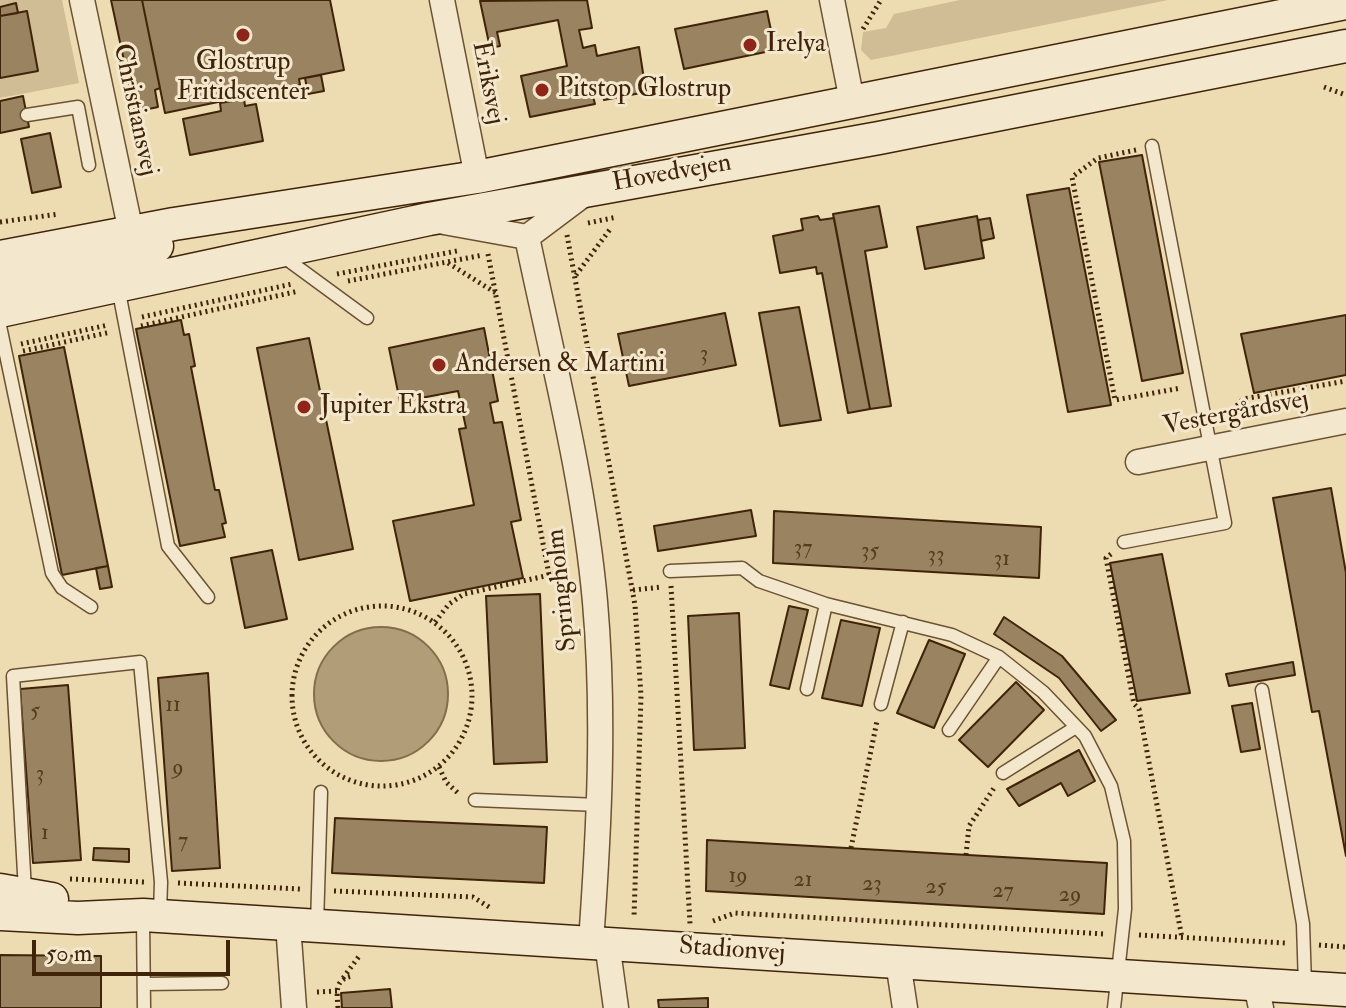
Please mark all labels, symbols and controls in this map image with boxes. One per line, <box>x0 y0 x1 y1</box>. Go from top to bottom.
marker: Glostrup Fritidscenter <box>234 26 252 44</box>
place label: Irelya <box>766 29 826 61</box>
marker: Irelya <box>741 36 759 54</box>
street label: Eriksvej <box>464 39 510 127</box>
street label: Christiansvej <box>105 41 163 179</box>
place label: Glostrup Fritidscenter <box>177 47 309 108</box>
place label: Pitstop Glostrup <box>558 74 731 106</box>
marker: Pitstop Glostrup <box>533 81 551 99</box>
street label: Hovedvejen <box>610 148 734 200</box>
house number: 3 <box>700 342 708 368</box>
place label: Andersen & Martini <box>455 349 665 381</box>
marker: Andersen & Martini <box>430 356 448 374</box>
street label: Vestergårdsvej <box>1161 385 1311 443</box>
place label: Jupiter Ekstra <box>320 391 466 423</box>
marker: Jupiter Ekstra <box>295 398 313 416</box>
street label: Springholm <box>541 527 585 653</box>
house number: 37 <box>794 536 812 562</box>
house number: 35 <box>861 539 879 565</box>
house number: 33 <box>928 543 944 569</box>
house number: 31 <box>994 547 1010 573</box>
house number: 11 <box>165 693 181 719</box>
house number: 5 <box>30 699 40 725</box>
house number: 9 <box>172 756 184 782</box>
house number: 3 <box>36 762 44 788</box>
house number: 1 <box>41 821 49 847</box>
house number: 7 <box>178 829 188 855</box>
house number: 19 <box>728 864 748 890</box>
house number: 21 <box>793 868 813 894</box>
house number: 23 <box>862 872 882 898</box>
house number: 25 <box>926 875 946 901</box>
house number: 27 <box>992 879 1014 905</box>
house number: 29 <box>1059 883 1081 909</box>
scale bar <box>36 924 234 974</box>
street label: Stadionvej <box>678 932 786 970</box>
text: 50 m <box>46 938 92 969</box>

